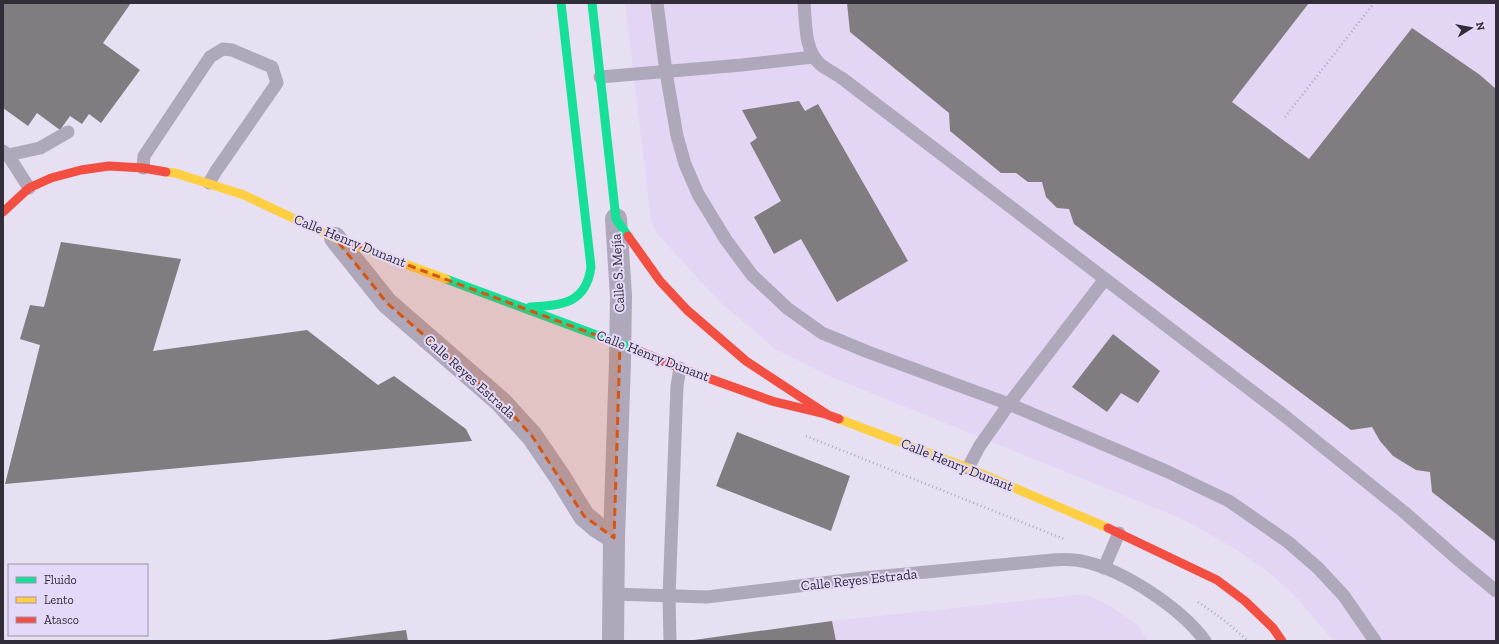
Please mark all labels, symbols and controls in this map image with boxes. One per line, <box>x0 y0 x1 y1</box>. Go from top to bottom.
north arrow <box>1451 8 1491 48</box>
text: N <box>1473 21 1488 32</box>
street label: Calle Henry Dunant <box>291 211 409 272</box>
street label: Calle S. Mejía <box>607 233 629 313</box>
street label: Calle Henry Dunant <box>594 327 713 386</box>
street label: Calle Reyes Estrada <box>421 331 519 423</box>
street label: Calle Henry Dunant <box>898 435 1016 496</box>
legend <box>8 564 148 636</box>
street label: Calle Reyes Estrada <box>800 565 918 595</box>
text: Fluido <box>44 573 77 587</box>
text: Lento <box>44 593 74 607</box>
text: Atasco <box>44 613 79 627</box>

